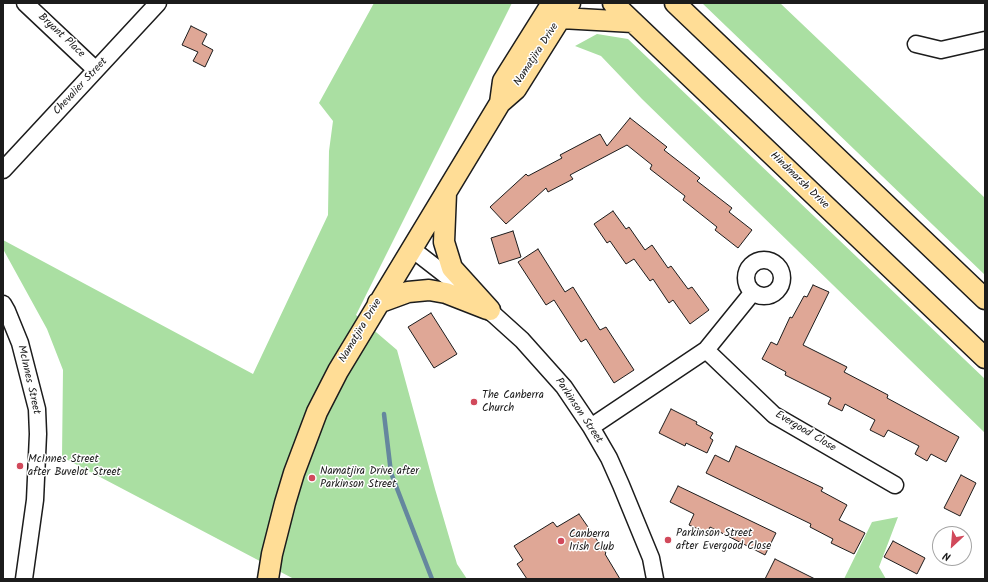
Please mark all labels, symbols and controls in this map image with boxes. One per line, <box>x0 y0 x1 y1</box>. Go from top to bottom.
street label: Bryant Place <box>35 11 87 61</box>
street label: Namatjira Drive <box>512 21 562 89</box>
street label: Chevalier Street <box>51 56 111 118</box>
street label: Hindmarsh Drive <box>767 150 831 212</box>
street label: Namatjira Drive <box>337 297 385 365</box>
street label: McInnes Street <box>14 344 42 416</box>
street label: Parkinson Street <box>551 376 605 446</box>
place label: The Canberra Church <box>482 389 544 415</box>
marker: The Canberra Church <box>469 397 479 407</box>
street label: Evergood Close <box>772 409 838 455</box>
place label: McInnes Street after Buvelot Street <box>28 453 121 479</box>
marker: McInnes Street after Buvelot Street <box>15 461 25 471</box>
place label: Namatjira Drive after Parkinson Street <box>320 465 419 491</box>
marker: Namatjira Drive after Parkinson Street <box>307 473 317 483</box>
north arrow <box>932 526 972 566</box>
place label: Parkinson Street after Evergood Close <box>676 527 771 553</box>
place label: Canberra Irish Club <box>569 528 614 554</box>
marker: Parkinson Street after Evergood Close <box>663 535 673 545</box>
marker: Canberra Irish Club <box>556 536 566 546</box>
text: N <box>940 546 954 566</box>

